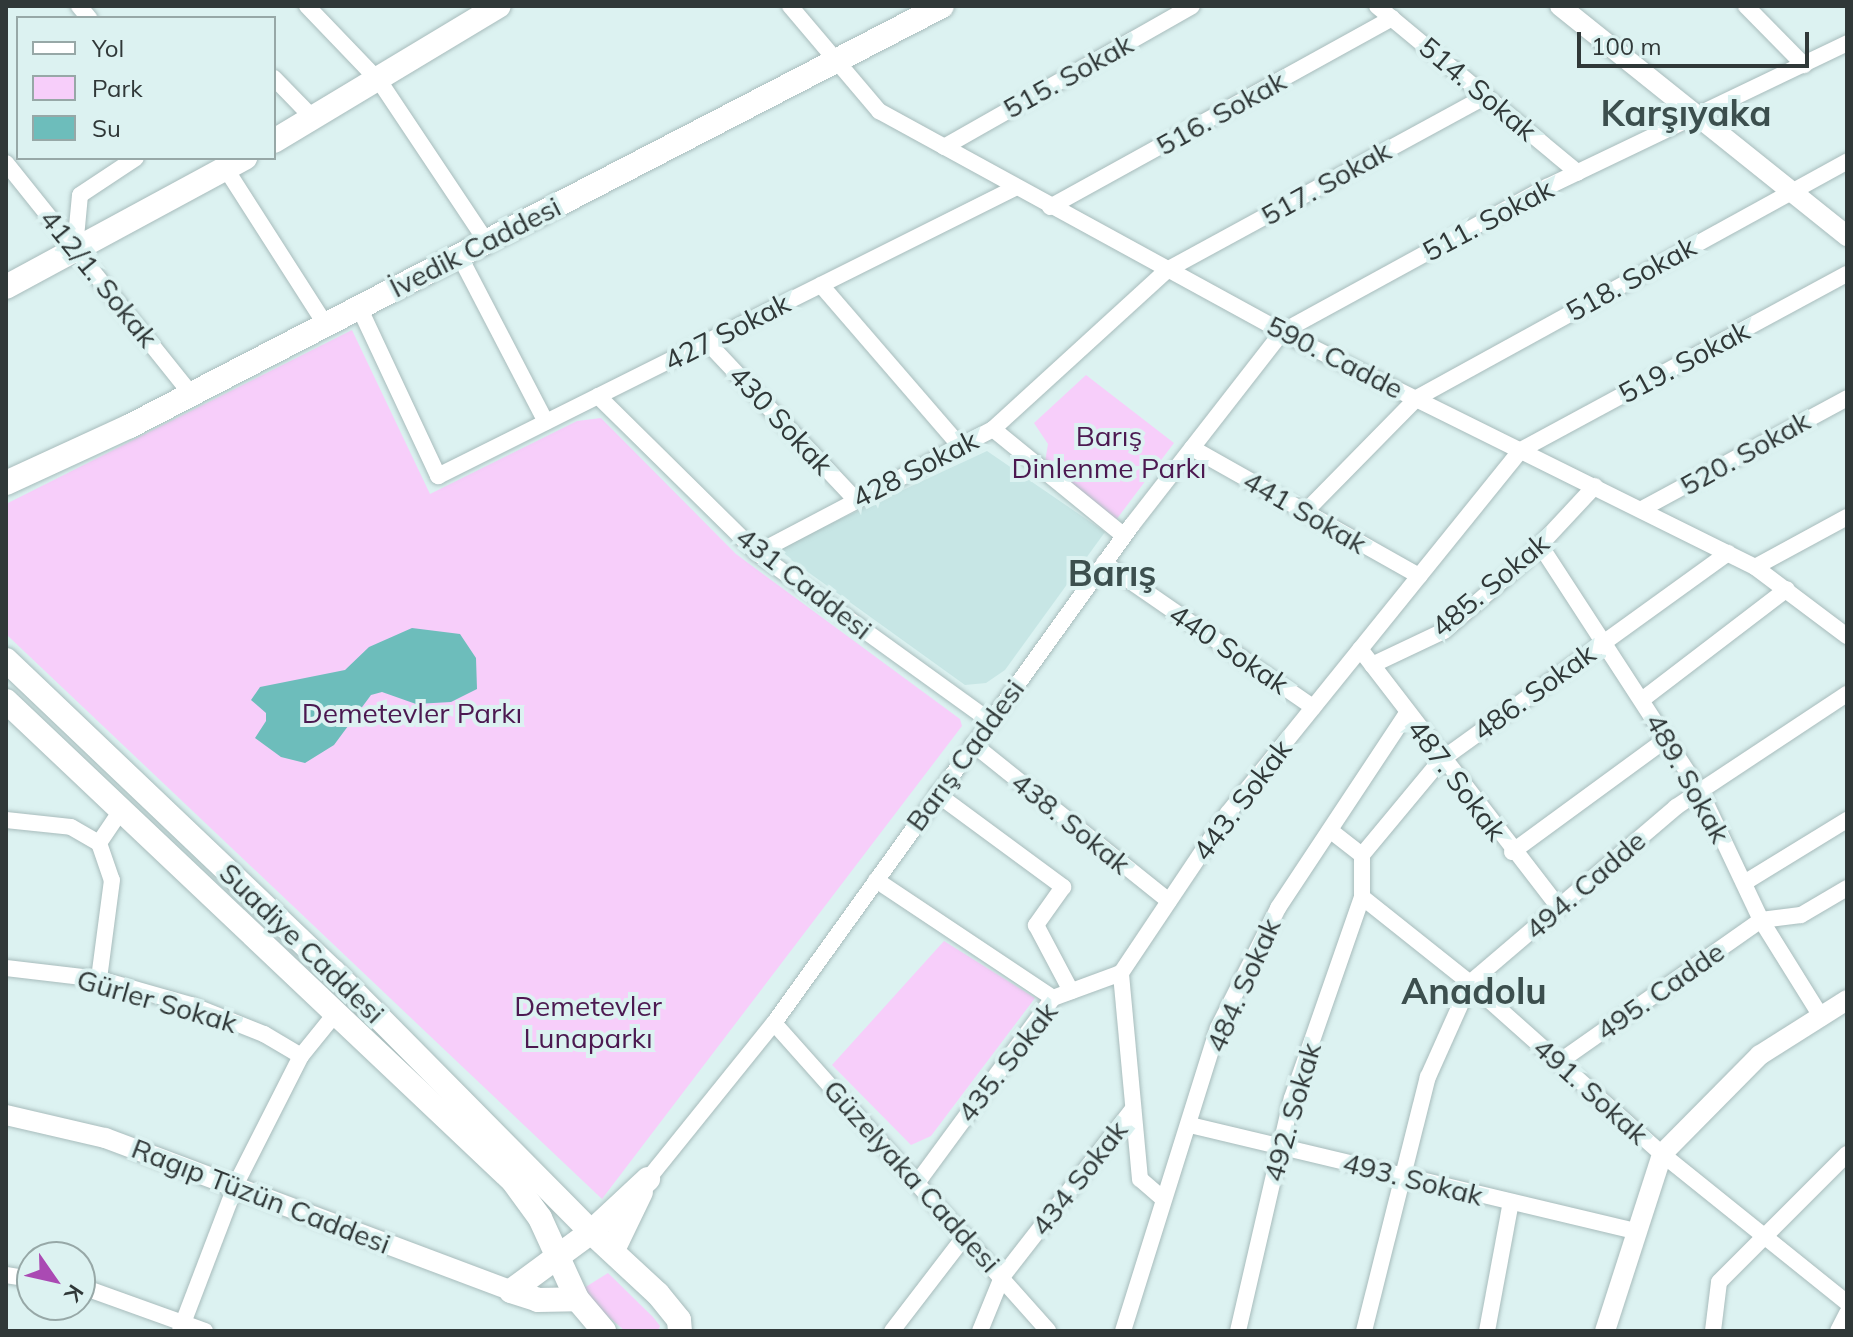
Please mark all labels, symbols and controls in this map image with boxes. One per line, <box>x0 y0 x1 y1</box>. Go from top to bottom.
legend <box>16 16 276 160</box>
scale bar <box>1581 16 1813 66</box>
street label: 515. Sokak <box>997 27 1139 125</box>
street label: 514. Sokak <box>1412 30 1544 148</box>
text: 100 m <box>1591 31 1662 61</box>
text: Yol <box>92 33 124 63</box>
street label: 516. Sokak <box>1150 64 1292 162</box>
text: Park <box>92 73 143 103</box>
district label: Karşıyaka <box>1600 91 1772 135</box>
text: Su <box>92 113 121 143</box>
street label: 517. Sokak <box>1255 134 1397 232</box>
street label: 511. Sokak <box>1417 172 1559 268</box>
street label: İvedik Caddesi <box>384 190 566 304</box>
street label: 412/1. Sokak <box>33 202 165 354</box>
street label: 518. Sokak <box>1560 230 1702 328</box>
street label: 427 Sokak <box>658 286 796 378</box>
street label: 590. Cadde <box>1261 308 1409 406</box>
street label: 519. Sokak <box>1613 314 1755 410</box>
street label: 430 Sokak <box>722 359 840 481</box>
street label: 520. Sokak <box>1674 404 1816 502</box>
park label: Barış Dinlenme Parkı <box>1011 419 1207 485</box>
street label: 428 Sokak <box>846 423 984 515</box>
street label: 441 Sokak <box>1237 463 1373 561</box>
street label: 431 Caddesi <box>730 520 878 646</box>
street label: 485. Sokak <box>1424 526 1556 644</box>
district label: Barış <box>1068 551 1156 595</box>
street label: 440 Sokak <box>1163 597 1295 701</box>
street label: 486. Sokak <box>1466 636 1602 748</box>
street label: Barış Caddesi <box>899 673 1031 837</box>
park label: Demetevler Parkı <box>302 696 522 730</box>
street label: 489. Sokak <box>1639 707 1737 849</box>
street label: 487. Sokak <box>1401 713 1513 847</box>
street label: 443. Sokak <box>1186 733 1298 867</box>
street label: 438. Sokak <box>1005 765 1137 881</box>
street label: 494. Cadde <box>1518 824 1652 946</box>
street label: Suadiye Caddesi <box>213 856 391 1030</box>
street label: 484. Sokak <box>1199 913 1287 1057</box>
street label: 495. Cadde <box>1590 935 1730 1047</box>
street label: Gürler Sokak <box>73 962 241 1040</box>
district label: Anadolu <box>1401 969 1547 1013</box>
park label: Demetevler Lunaparkı <box>514 989 662 1055</box>
street label: 435. Sokak <box>950 995 1064 1129</box>
street label: 491. Sokak <box>1527 1031 1655 1151</box>
street label: 492. Sokak <box>1256 1039 1328 1185</box>
street label: Güzelyaka Caddesi <box>817 1073 1007 1279</box>
street label: 434 Sokak <box>1024 1114 1134 1242</box>
street label: Ragıp Tüzün Caddesi <box>127 1131 395 1261</box>
street label: 493. Sokak <box>1340 1145 1486 1213</box>
north arrow <box>16 1241 96 1321</box>
text: K <box>59 1279 90 1307</box>

